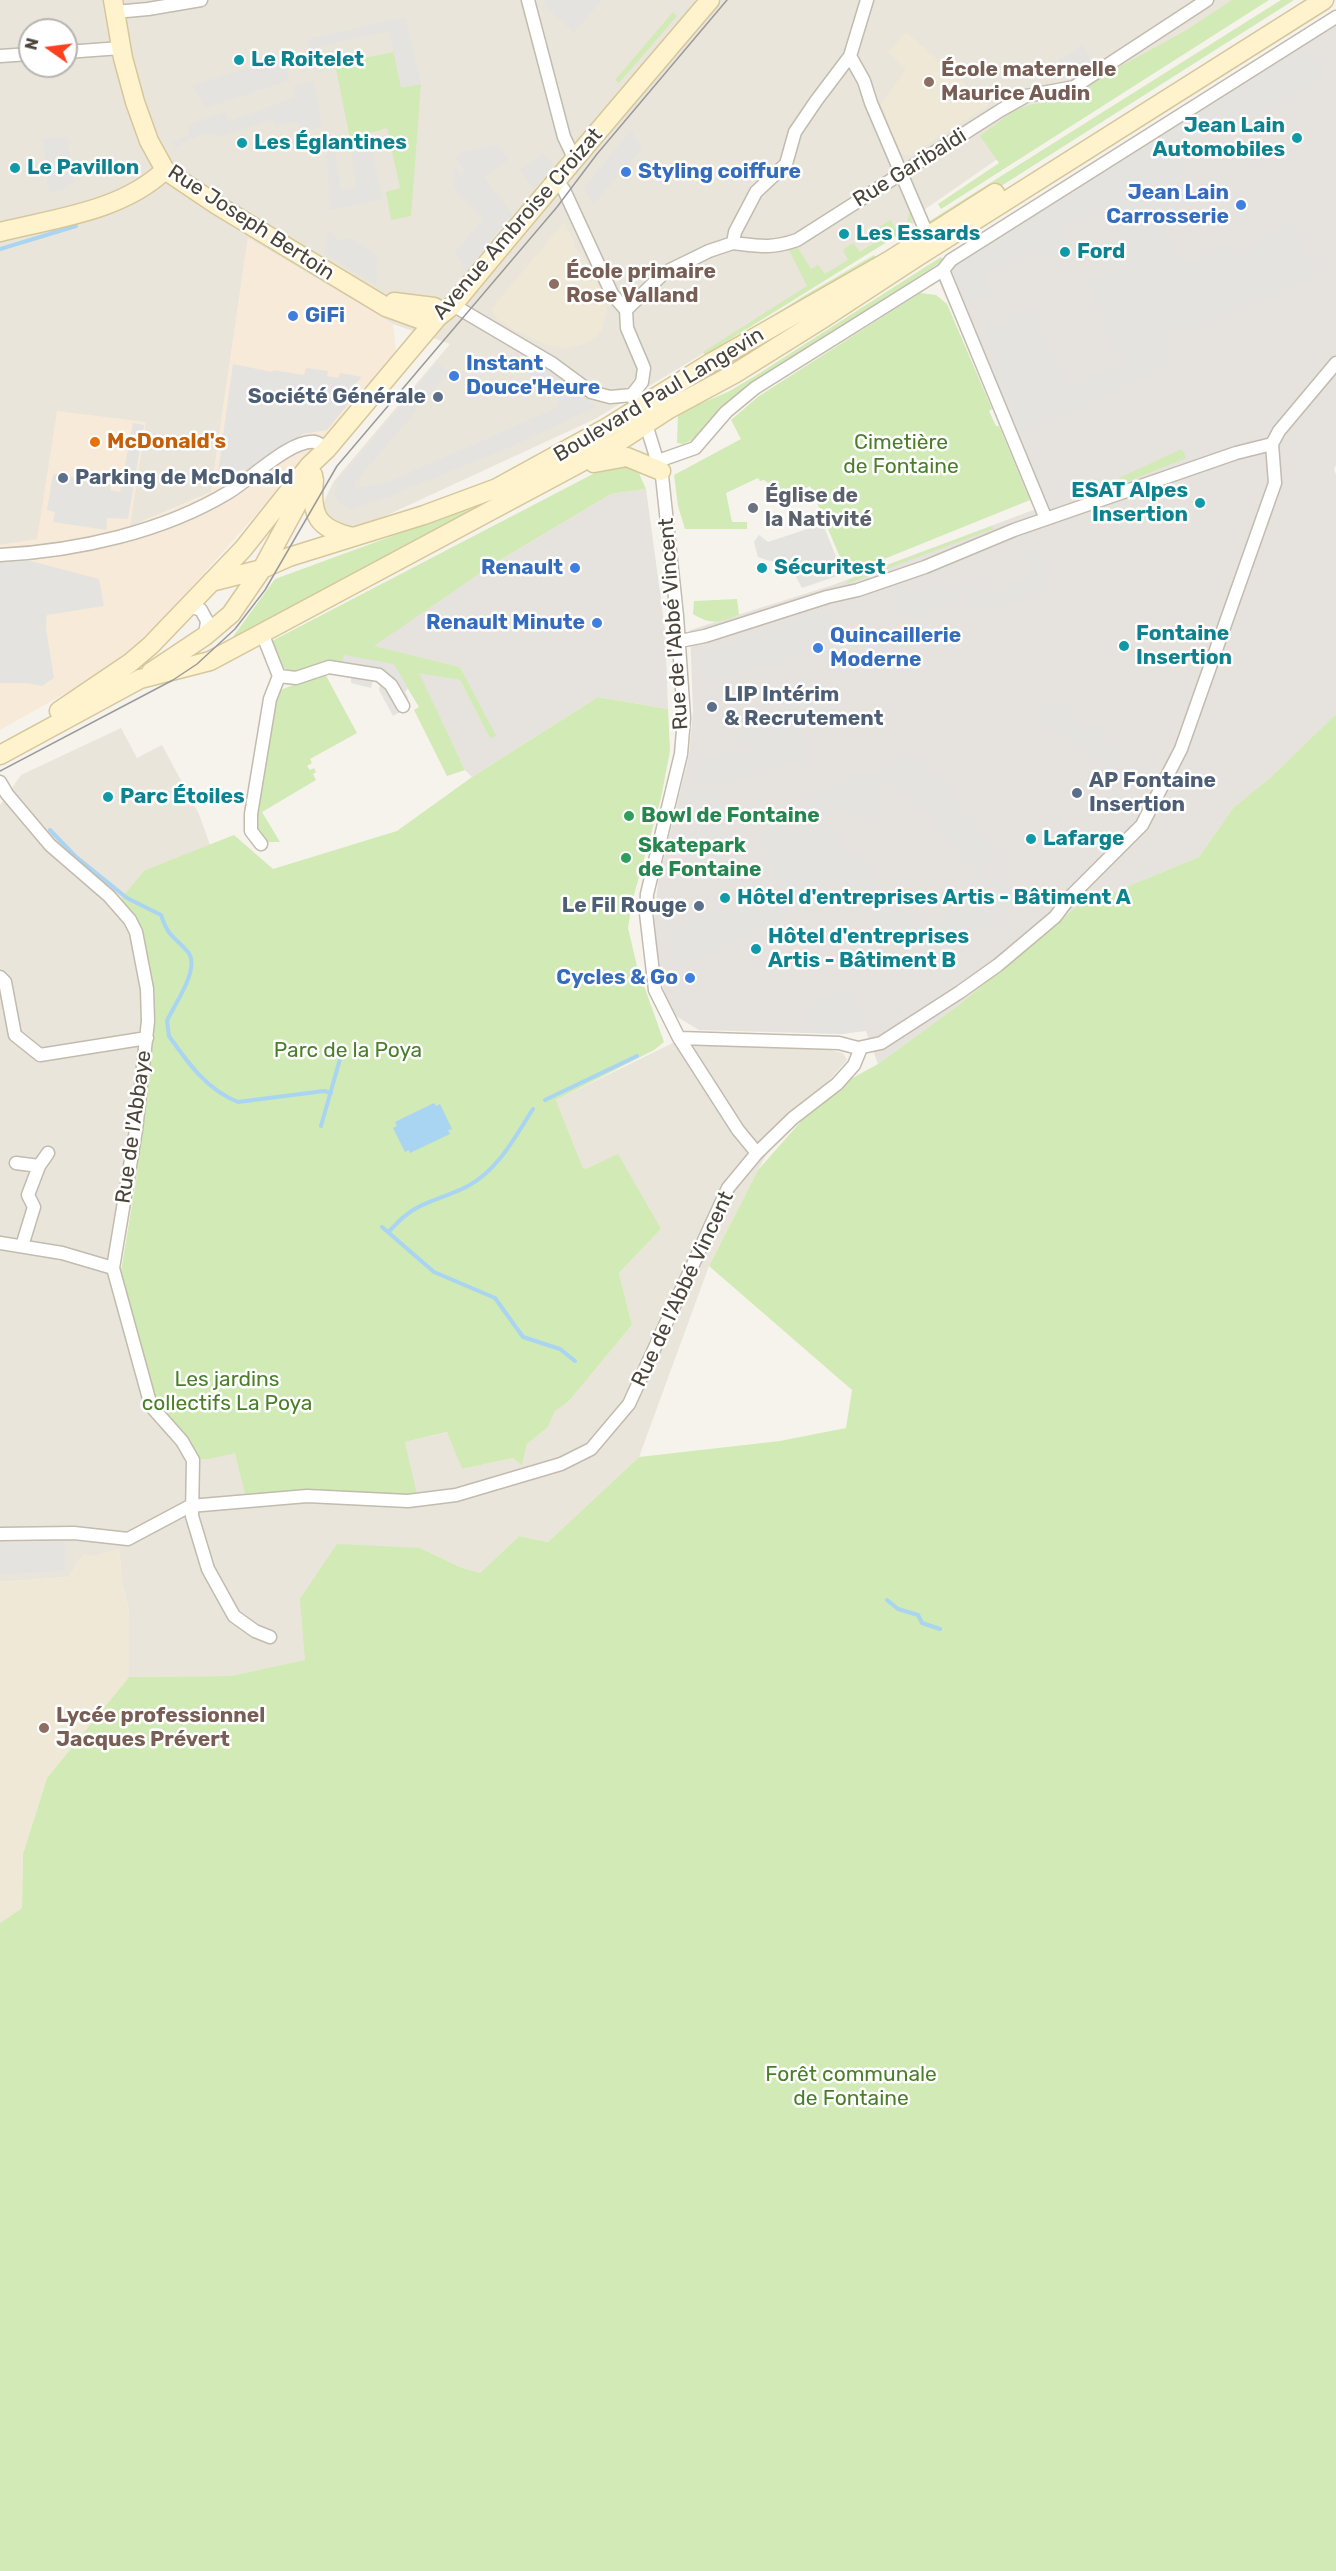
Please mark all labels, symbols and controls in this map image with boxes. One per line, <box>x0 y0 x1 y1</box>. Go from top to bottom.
north arrow <box>18 18 78 78</box>
text: N <box>21 36 43 52</box>
place label: Le Roitelet <box>251 47 364 73</box>
marker: Le Roitelet <box>232 53 246 67</box>
place label: École maternelle Maurice Audin <box>941 57 1116 107</box>
marker: École maternelle Maurice Audin <box>922 75 936 89</box>
place label: Jean Lain Automobiles <box>1153 113 1285 163</box>
street label: Avenue Ambroise Croizat <box>428 123 608 325</box>
street label: Rue Garibaldi <box>849 123 971 213</box>
place label: Les Églantines <box>254 130 407 156</box>
marker: Jean Lain Automobiles <box>1290 131 1304 145</box>
marker: Les Églantines <box>235 136 249 150</box>
place label: Le Pavillon <box>27 155 139 181</box>
place label: Styling coiffure <box>638 159 801 185</box>
street label: Rue Joseph Bertoin <box>163 160 339 286</box>
marker: Le Pavillon <box>8 161 22 175</box>
marker: Styling coiffure <box>619 165 633 179</box>
place label: Jean Lain Carrosserie <box>1106 180 1229 230</box>
marker: Jean Lain Carrosserie <box>1234 198 1248 212</box>
place label: Les Essards <box>856 221 980 247</box>
marker: Les Essards <box>837 227 851 241</box>
place label: Ford <box>1077 239 1125 265</box>
marker: Ford <box>1058 245 1072 259</box>
place label: École primaire Rose Valland <box>566 259 716 309</box>
marker: École primaire Rose Valland <box>547 277 561 291</box>
place label: GiFi <box>305 303 345 329</box>
marker: GiFi <box>286 309 300 323</box>
street label: Boulevard Paul Langevin <box>549 322 769 468</box>
place label: Instant Douce'Heure <box>466 351 600 401</box>
marker: Instant Douce'Heure <box>447 369 461 383</box>
place label: Société Générale <box>248 384 426 410</box>
marker: Société Générale <box>431 390 445 404</box>
place label: McDonald's <box>107 429 226 455</box>
park label: Cimetière de Fontaine <box>843 430 959 480</box>
marker: McDonald's <box>88 435 102 449</box>
place label: Parking de McDonald <box>75 465 293 491</box>
marker: Parking de McDonald <box>56 471 70 485</box>
place label: ESAT Alpes Insertion <box>1071 478 1188 528</box>
place label: Église de la Nativité <box>765 483 872 533</box>
marker: ESAT Alpes Insertion <box>1193 496 1207 510</box>
marker: Église de la Nativité <box>746 501 760 515</box>
street label: Rue de l'Abbé Vincent <box>654 517 694 731</box>
place label: Renault <box>481 555 563 581</box>
place label: Sécuritest <box>774 555 885 581</box>
marker: Renault <box>568 561 582 575</box>
marker: Sécuritest <box>755 561 769 575</box>
place label: Renault Minute <box>426 610 585 636</box>
marker: Renault Minute <box>590 616 604 630</box>
place label: Fontaine Insertion <box>1136 621 1232 671</box>
place label: Quincaillerie Moderne <box>830 623 961 673</box>
marker: Fontaine Insertion <box>1117 639 1131 653</box>
marker: Quincaillerie Moderne <box>811 641 825 655</box>
place label: LIP Intérim & Recrutement <box>724 682 883 732</box>
marker: LIP Intérim & Recrutement <box>705 700 719 714</box>
place label: AP Fontaine Insertion <box>1089 768 1216 818</box>
place label: Parc Étoiles <box>120 784 245 810</box>
marker: AP Fontaine Insertion <box>1070 786 1084 800</box>
marker: Parc Étoiles <box>101 790 115 804</box>
place label: Bowl de Fontaine <box>641 803 820 829</box>
marker: Bowl de Fontaine <box>622 809 636 823</box>
place label: Lafarge <box>1043 826 1125 852</box>
marker: Lafarge <box>1024 832 1038 846</box>
place label: Skatepark de Fontaine <box>638 833 761 883</box>
marker: Skatepark de Fontaine <box>619 851 633 865</box>
place label: Hôtel d'entreprises Artis - Bâtiment A <box>737 885 1131 911</box>
marker: Hôtel d'entreprises Artis - Bâtiment A <box>718 891 732 905</box>
place label: Le Fil Rouge <box>562 893 687 919</box>
marker: Le Fil Rouge <box>692 899 706 913</box>
place label: Hôtel d'entreprises Artis - Bâtiment B <box>768 924 969 974</box>
marker: Hôtel d'entreprises Artis - Bâtiment B <box>749 942 763 956</box>
place label: Cycles & Go <box>556 965 678 991</box>
marker: Cycles & Go <box>683 971 697 985</box>
park label: Parc de la Poya <box>274 1038 422 1064</box>
street label: Rue de l'Abbaye <box>111 1049 157 1205</box>
street label: Rue de l'Abbé Vincent <box>627 1187 739 1391</box>
park label: Les jardins collectifs La Poya <box>142 1367 312 1417</box>
place label: Lycée professionnel Jacques Prévert <box>56 1703 265 1753</box>
marker: Lycée professionnel Jacques Prévert <box>37 1721 51 1735</box>
park label: Forêt communale de Fontaine <box>765 2062 937 2112</box>

